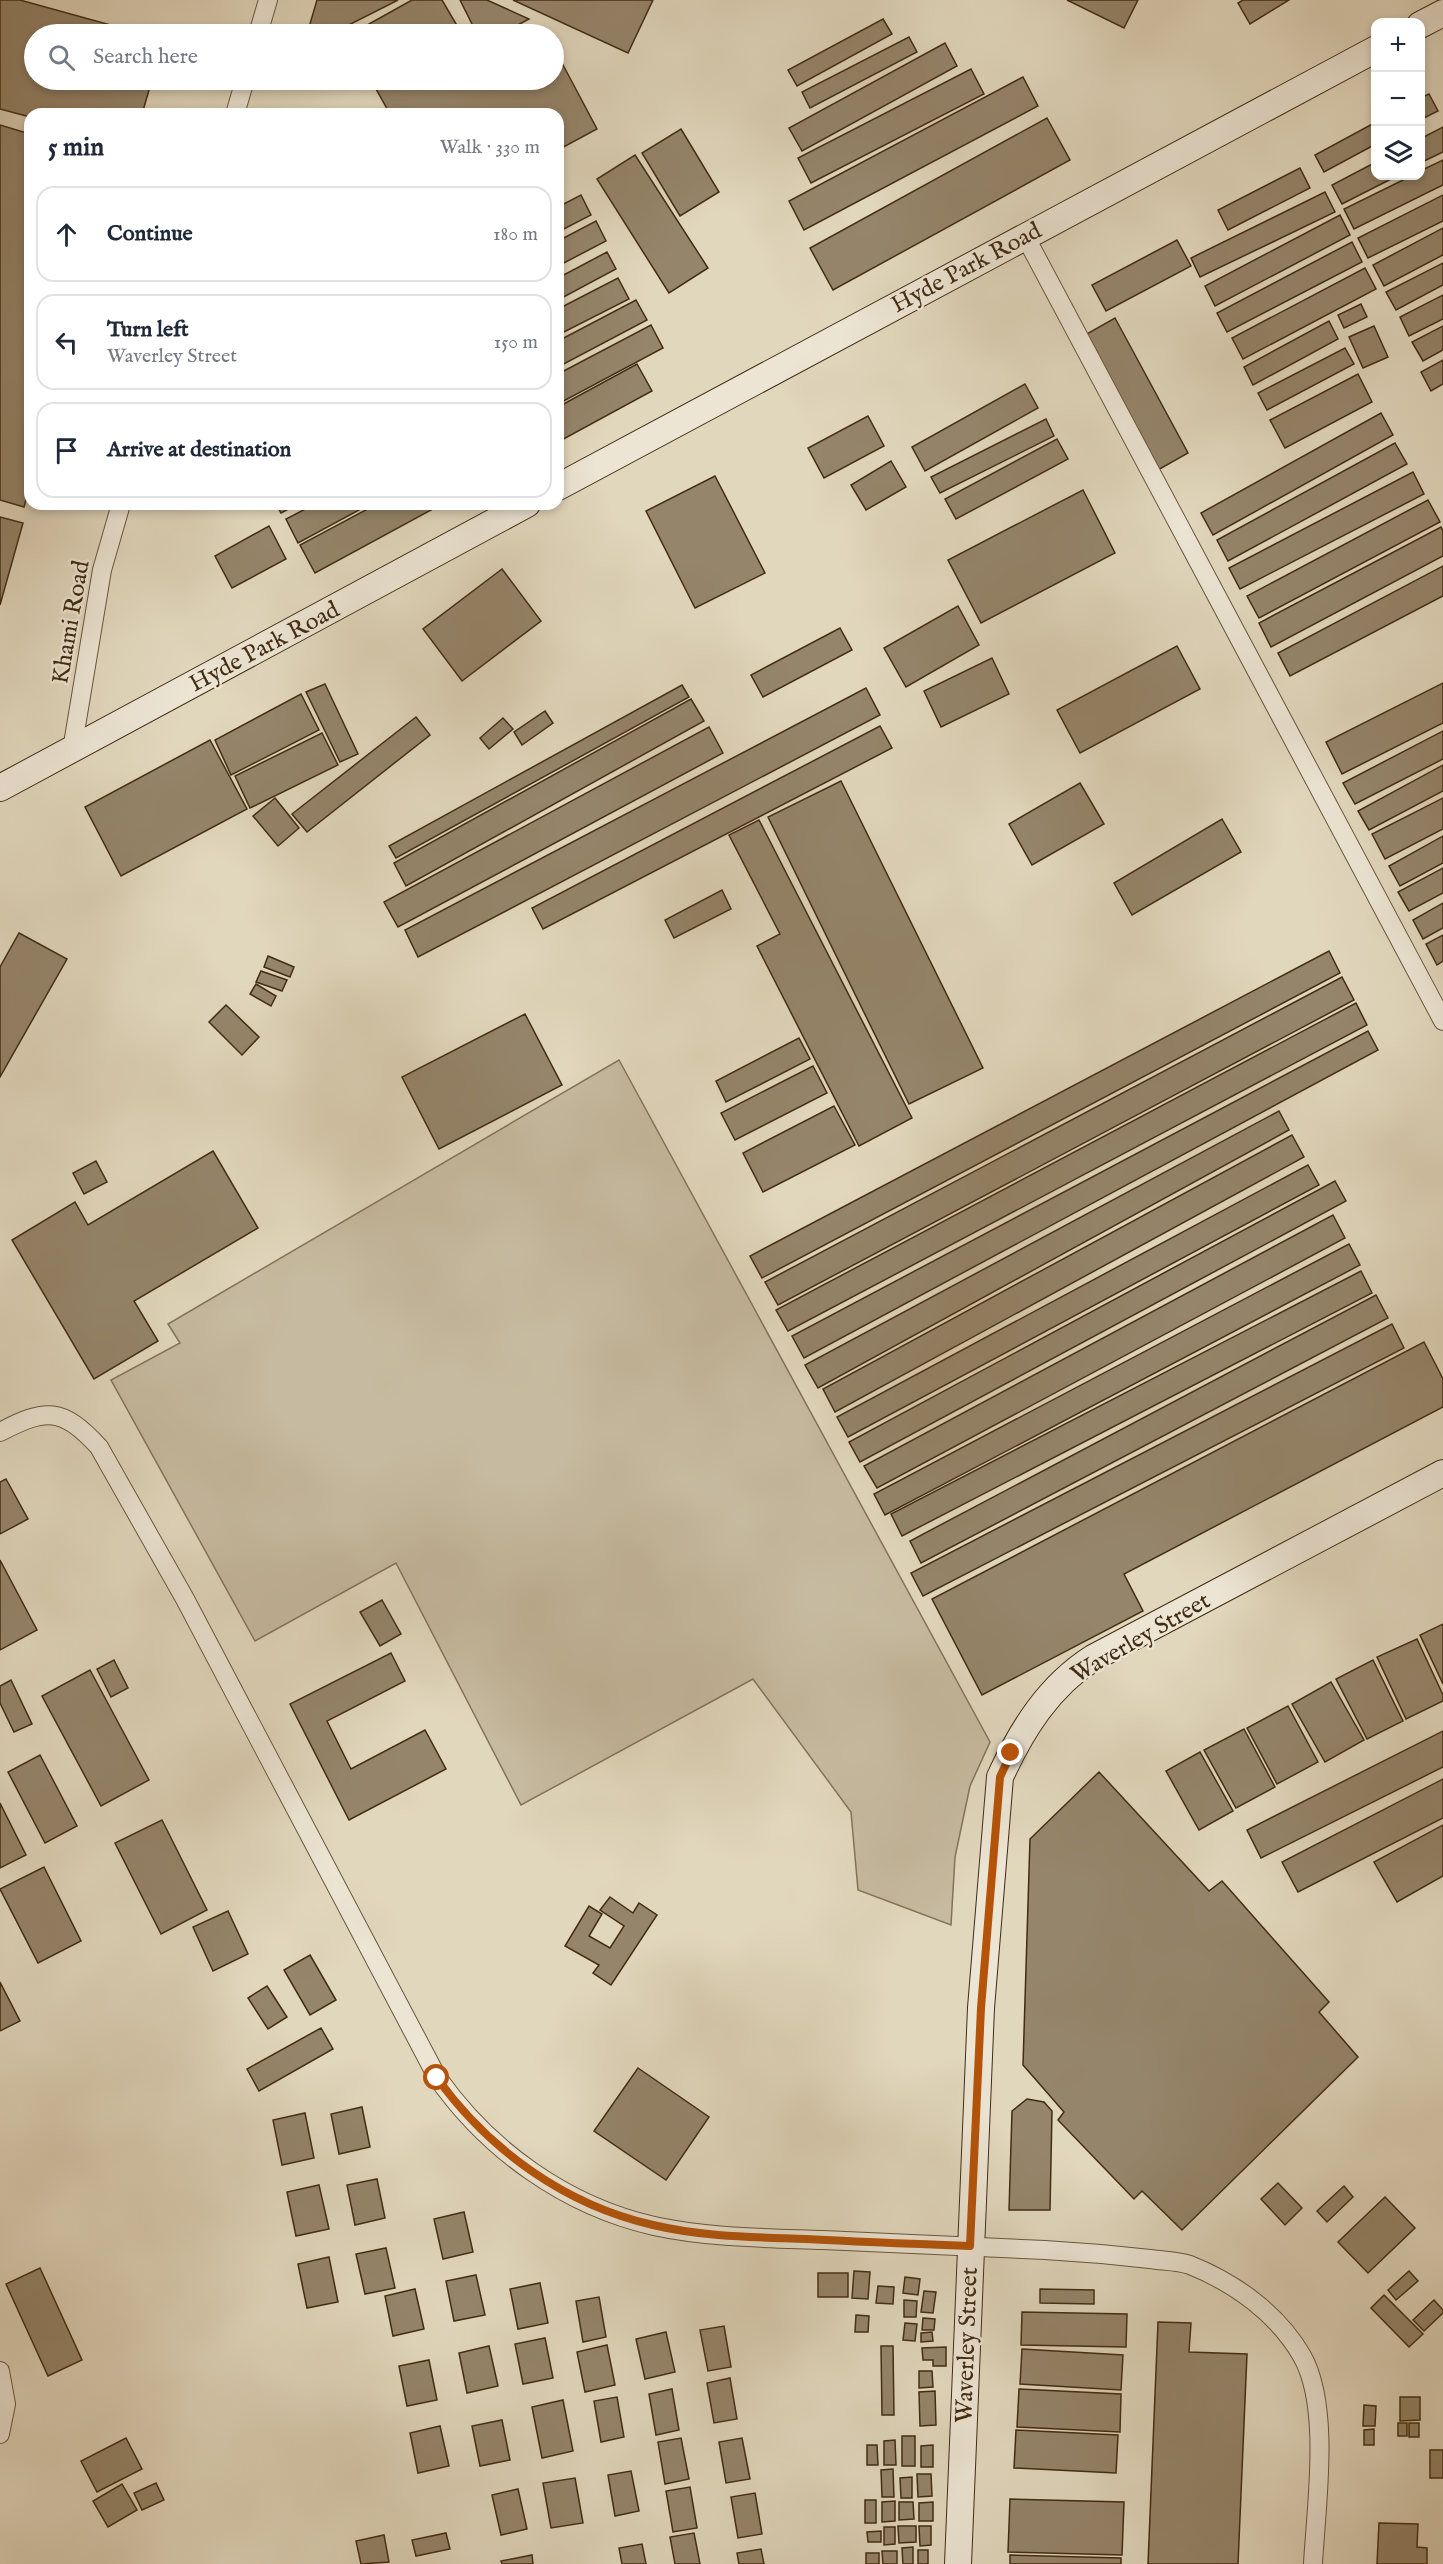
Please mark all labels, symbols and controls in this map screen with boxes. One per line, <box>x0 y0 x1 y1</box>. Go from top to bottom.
map controls <box>1371 18 1425 180</box>
button: + <box>1371 18 1425 72</box>
search box <box>24 24 564 90</box>
icon: search <box>45 41 78 74</box>
text: Search here <box>93 43 198 71</box>
button: − <box>1371 72 1425 126</box>
button: layers <box>1371 126 1425 180</box>
text: 5 min <box>48 131 104 164</box>
text: Walk · 330 m <box>440 135 540 160</box>
street label: Hyde Park Road <box>886 216 1047 321</box>
icon: ahead <box>50 218 83 251</box>
text: Continue <box>107 220 193 248</box>
text: 180 m <box>493 222 538 247</box>
text: Turn left <box>107 316 189 344</box>
icon: left <box>50 326 83 359</box>
text: 150 m <box>494 330 538 355</box>
text: Waverley Street <box>107 344 237 369</box>
icon: arrive <box>50 434 83 467</box>
text: Arrive at destination <box>107 436 291 464</box>
street label: Khami Road <box>45 558 98 686</box>
street label: Hyde Park Road <box>184 595 345 700</box>
street label: Waverley Street <box>1065 1586 1216 1691</box>
route end <box>997 1739 1023 1765</box>
route start <box>423 2064 449 2090</box>
street label: Waverley Street <box>949 2267 986 2424</box>

